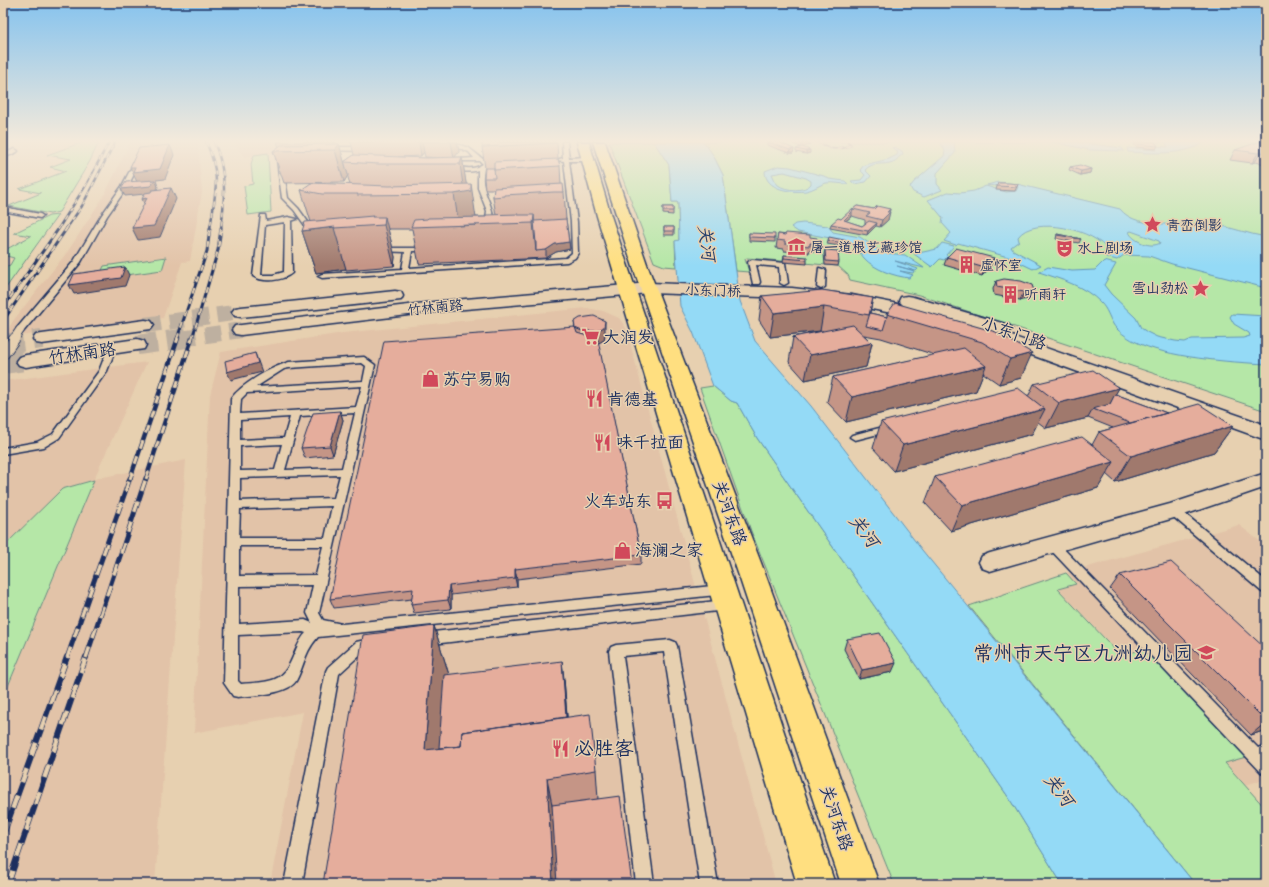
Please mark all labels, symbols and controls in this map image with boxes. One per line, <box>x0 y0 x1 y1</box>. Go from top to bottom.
place icon: 青峦倒影 <box>1143 215 1163 235</box>
place label: 青峦倒影 <box>1166 216 1222 237</box>
water label: 关河 <box>690 224 720 266</box>
museum icon: 屠一道根艺藏珍馆 <box>787 237 807 257</box>
place label: 屠一道根艺藏珍馆 <box>810 238 922 259</box>
theatre icon: 水上剧场 <box>1054 238 1074 258</box>
place label: 水上剧场 <box>1077 239 1133 260</box>
building icon: 虚怀室 <box>957 255 977 275</box>
place label: 虚怀室 <box>980 256 1022 277</box>
place icon: 雪山劲松 <box>1191 278 1211 298</box>
place label: 雪山劲松 <box>1132 279 1188 300</box>
street label: 小东门桥 <box>685 280 741 303</box>
building icon: 听雨轩 <box>1001 284 1021 304</box>
place label: 听雨轩 <box>1024 285 1066 306</box>
street label: 竹林南路 <box>406 295 464 322</box>
street label: 小东门路 <box>977 312 1050 357</box>
place label: 大润发 <box>603 326 654 351</box>
supermarket icon: 大润发 <box>580 327 600 347</box>
street label: 竹林南路 <box>47 337 118 372</box>
place label: 苏宁易购 <box>443 368 511 393</box>
shop icon: 苏宁易购 <box>420 369 440 389</box>
place label: 肯德基 <box>607 388 658 413</box>
restaurant icon: 肯德基 <box>584 389 604 409</box>
place label: 味千拉面 <box>616 431 684 456</box>
restaurant icon: 味千拉面 <box>593 432 613 452</box>
street label: 关河东路 <box>705 477 752 550</box>
place label: 火车站东 <box>584 490 652 515</box>
bus stop icon: 火车站东 <box>655 491 675 511</box>
water label: 关河 <box>841 510 885 557</box>
place label: 海澜之家 <box>635 539 703 564</box>
shop icon: 海澜之家 <box>612 540 632 560</box>
place label: 常州市天宁区九洲幼儿园 <box>973 641 1193 670</box>
school or university icon: 常州市天宁区九洲幼儿园 <box>1196 643 1216 663</box>
place label: 必胜客 <box>574 736 634 765</box>
restaurant icon: 必胜客 <box>551 738 571 758</box>
water label: 关河 <box>1036 769 1080 816</box>
street label: 关河东路 <box>813 782 858 855</box>

